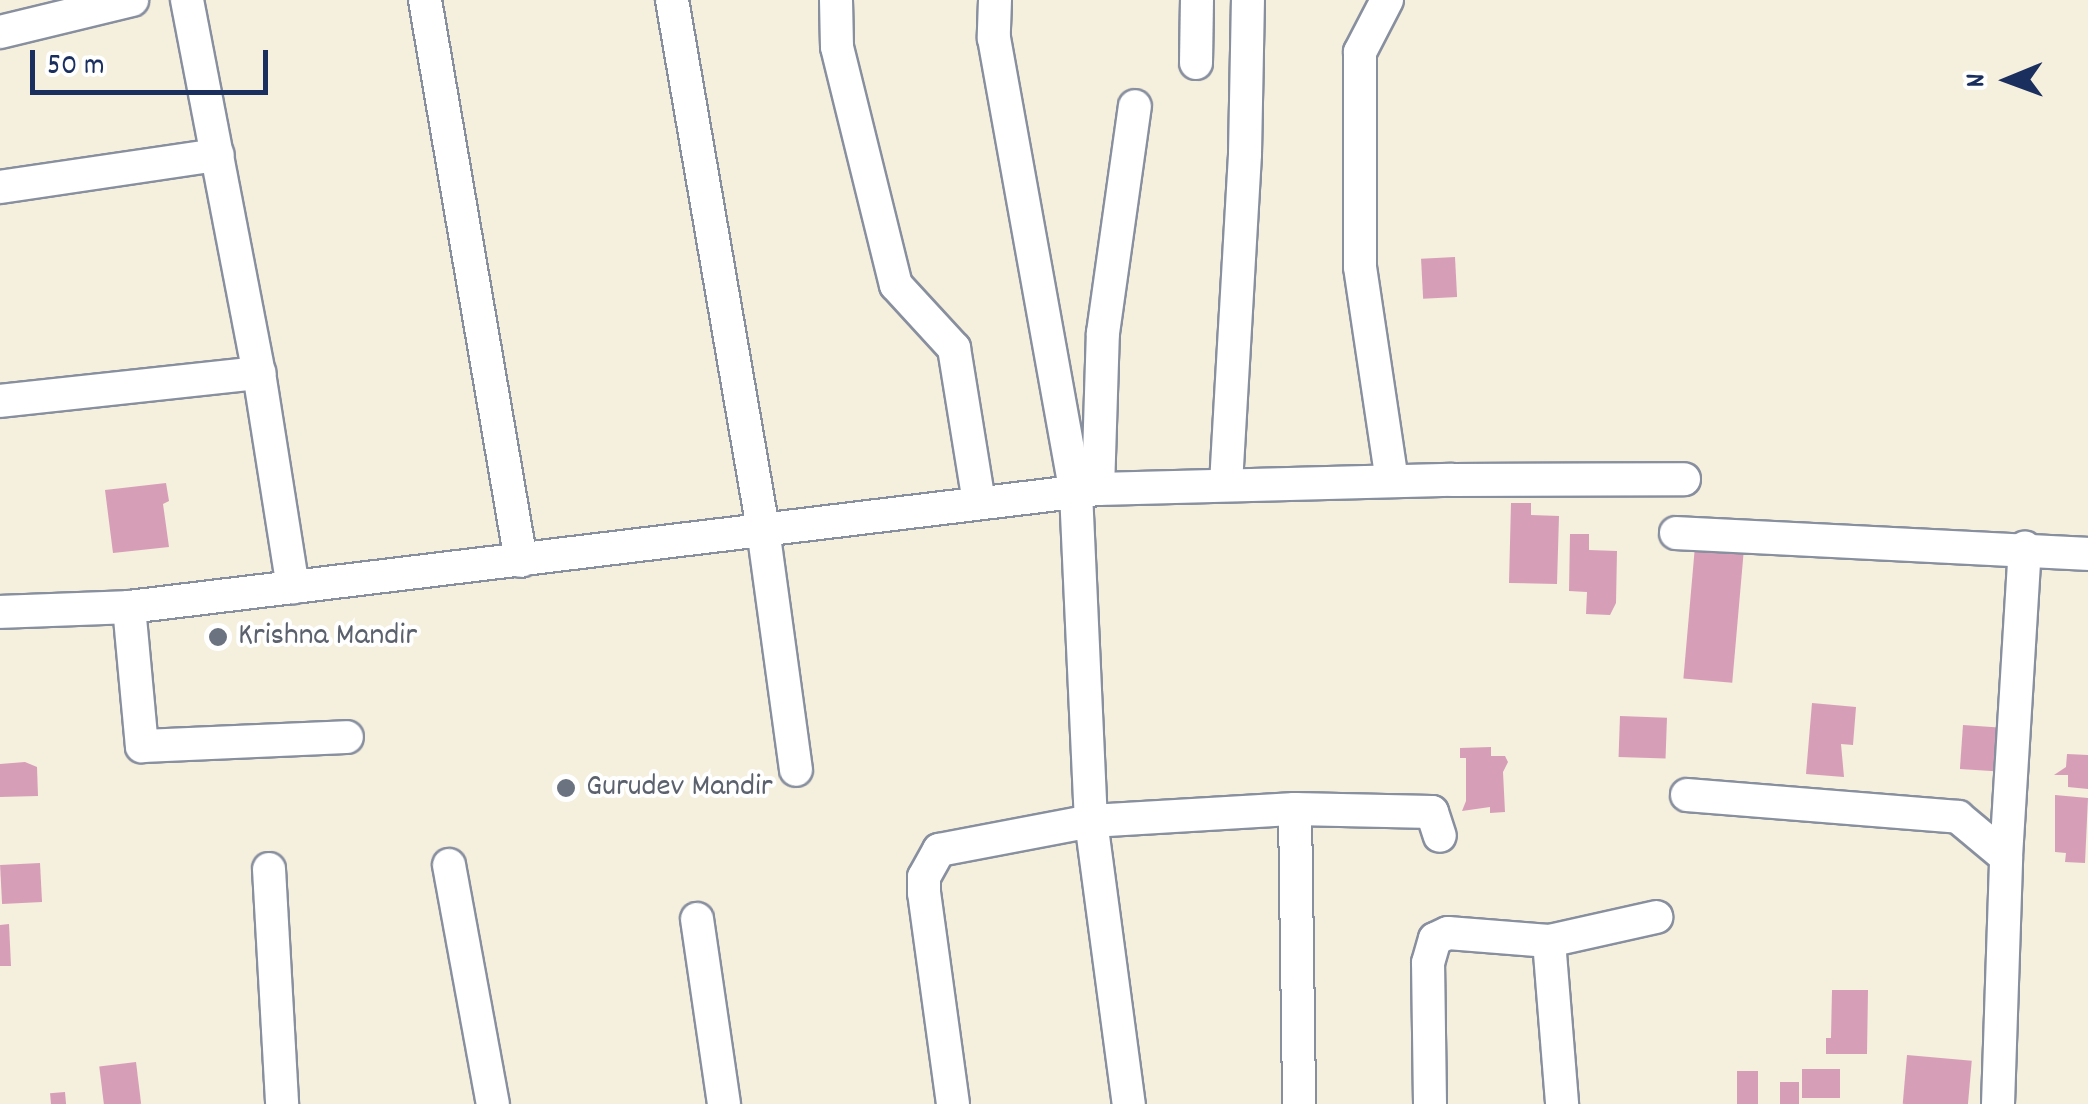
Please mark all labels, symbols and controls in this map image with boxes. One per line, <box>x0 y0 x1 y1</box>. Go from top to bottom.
scale bar <box>35 30 272 92</box>
north arrow <box>1958 30 2058 130</box>
text: 50 m <box>47 46 105 89</box>
text: N <box>1958 73 1998 88</box>
place label: Krishna Mandir <box>238 618 417 656</box>
marker: Krishna Mandir <box>207 626 229 648</box>
place label: Gurudev Mandir <box>586 769 773 807</box>
marker: Gurudev Mandir <box>555 777 577 799</box>

